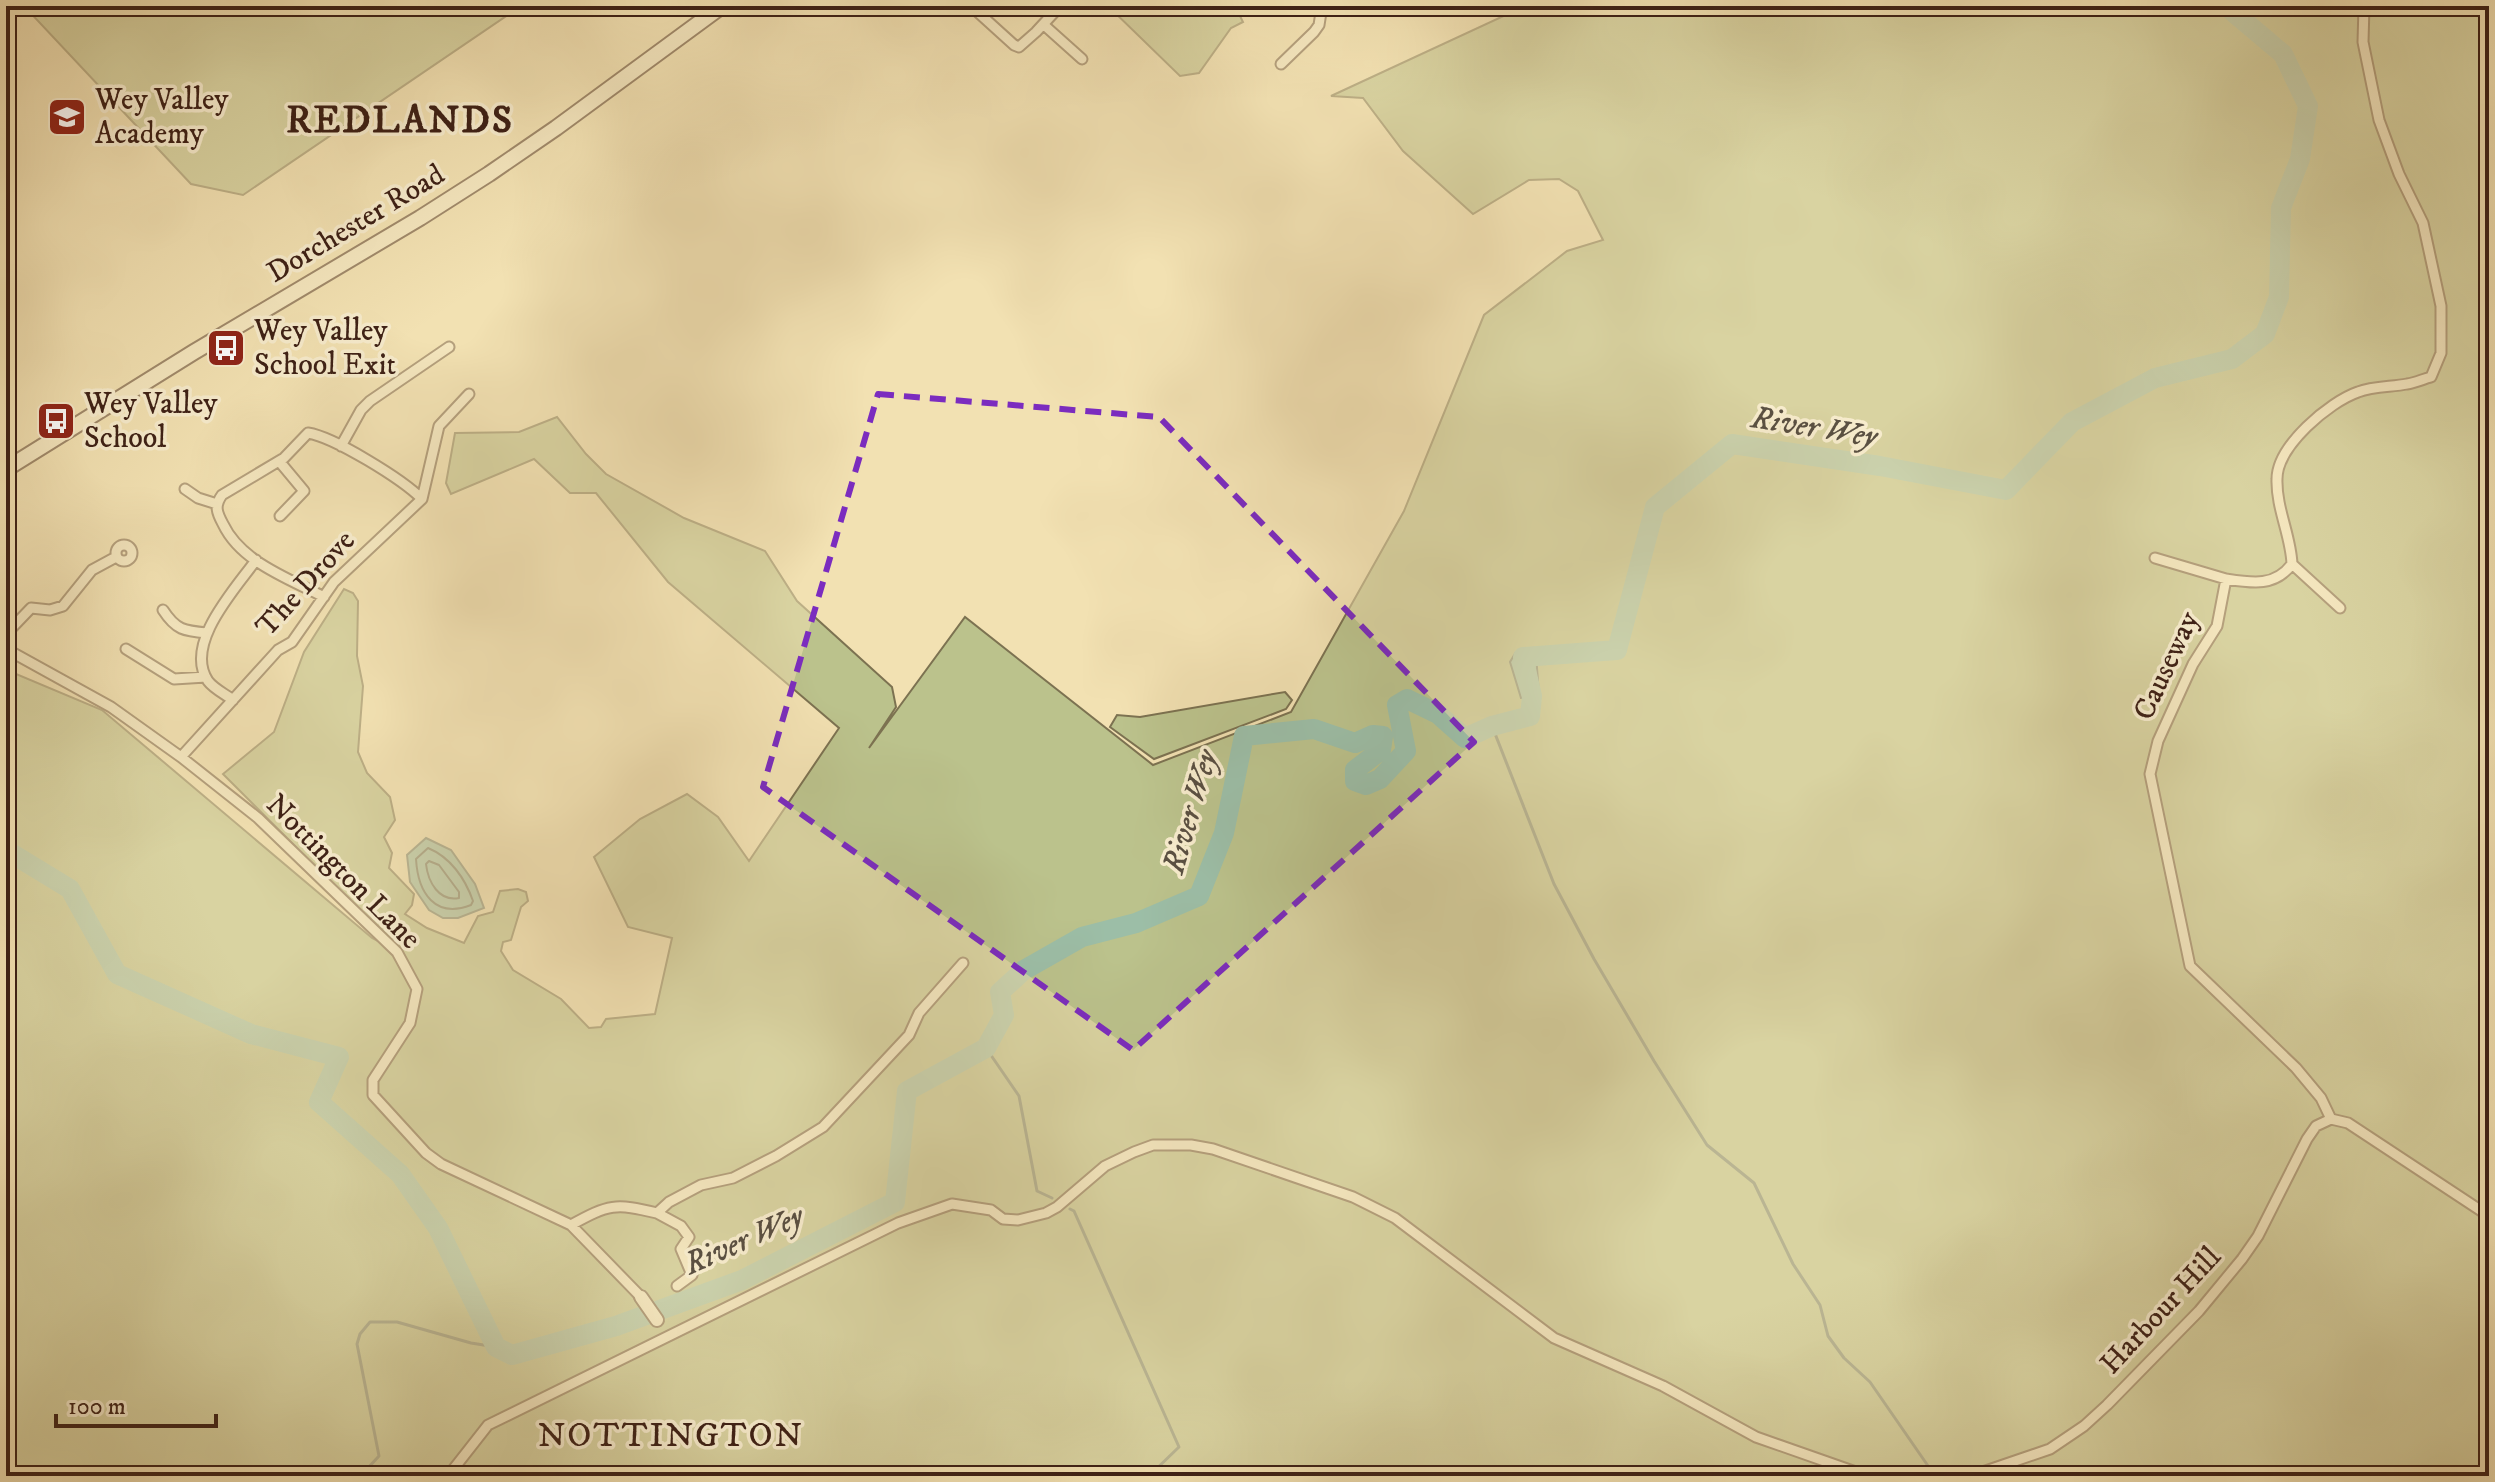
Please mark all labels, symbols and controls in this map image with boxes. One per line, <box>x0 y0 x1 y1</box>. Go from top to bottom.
place label: Wey Valley Academy <box>94 82 229 153</box>
school or university icon: Wey Valley Academy <box>46 96 88 138</box>
district label: REDLANDS <box>286 97 514 145</box>
street label: Dorchester Road <box>260 156 452 292</box>
place label: Wey Valley School Exit <box>253 313 396 384</box>
bus stop icon: Wey Valley School Exit <box>205 327 247 369</box>
place label: Wey Valley School <box>83 386 218 457</box>
water label: River Wey <box>1747 398 1882 458</box>
bus stop icon: Wey Valley School <box>35 400 77 442</box>
street label: The Drove <box>248 523 364 645</box>
street label: Causeway <box>2126 605 2209 726</box>
water label: River Wey <box>1154 743 1228 879</box>
street label: Nottington Lane <box>258 787 428 957</box>
water label: River Wey <box>677 1196 812 1285</box>
street label: Harbour Hill <box>2093 1240 2229 1382</box>
scale bar <box>56 1378 216 1428</box>
text: 100 m <box>68 1392 126 1422</box>
district label: NOTTINGTON <box>538 1415 804 1457</box>

